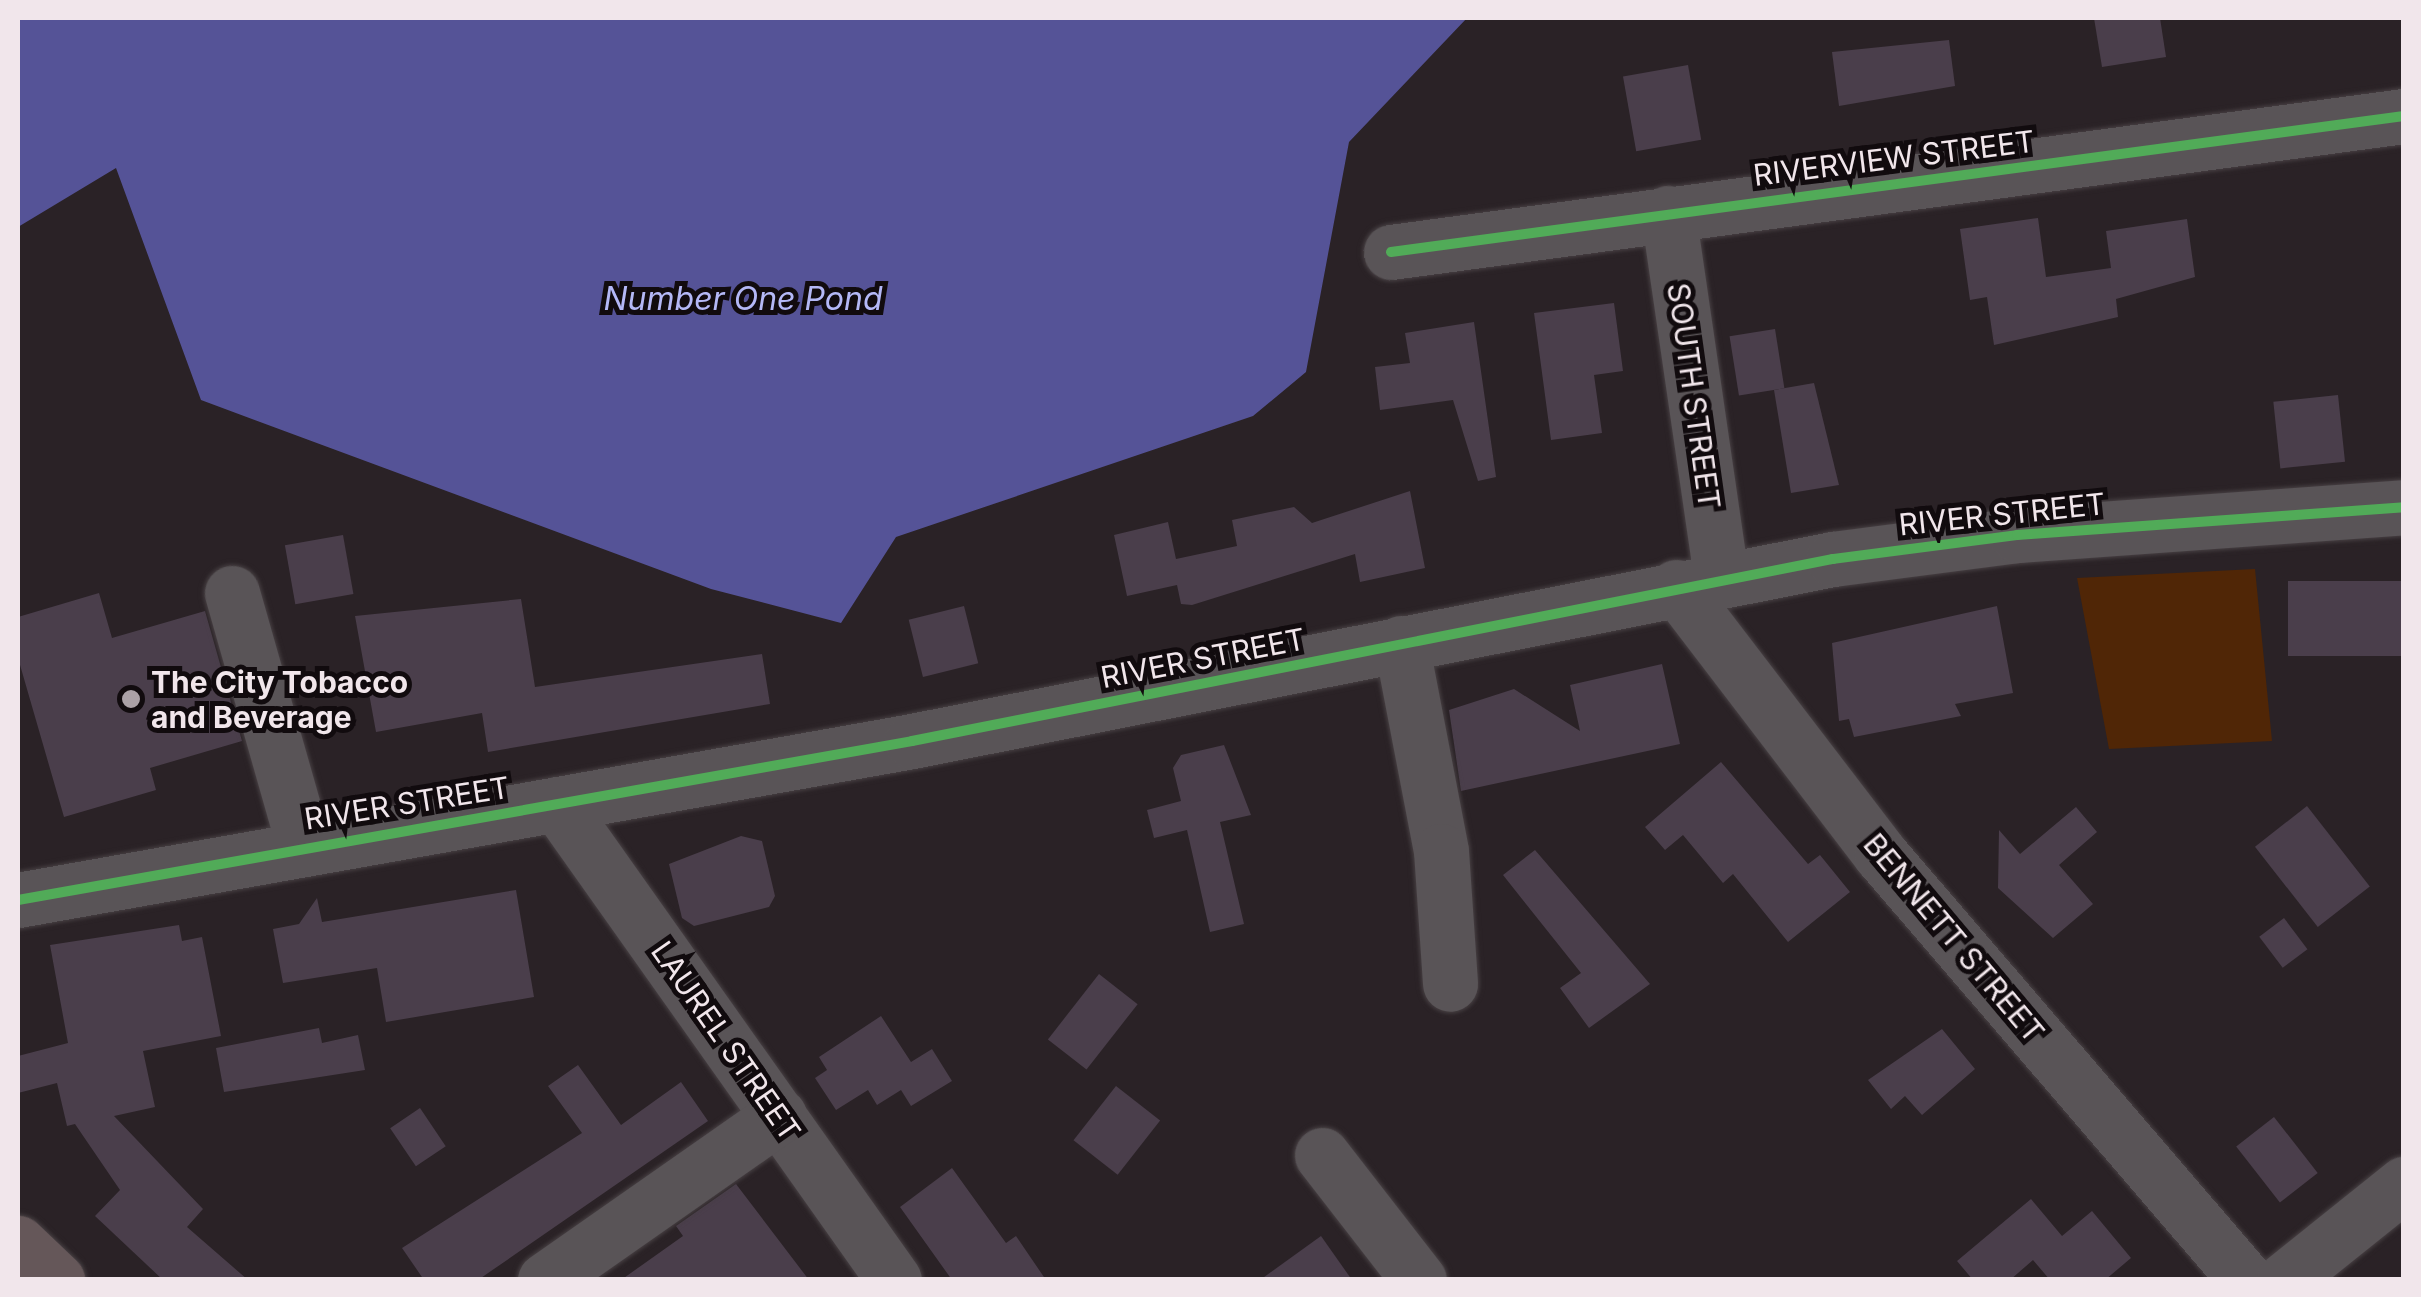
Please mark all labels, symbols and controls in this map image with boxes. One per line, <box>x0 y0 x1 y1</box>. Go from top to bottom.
street label: RIVERVIEW STREET <box>1751 123 2037 193</box>
water label: Number One Pond <box>604 280 882 318</box>
street label: SOUTH STREET <box>1660 281 1728 511</box>
street label: RIVER STREET <box>1897 485 2107 543</box>
street label: RIVER STREET <box>1098 621 1308 695</box>
place label: The City Tobacco and Beverage <box>151 664 408 734</box>
marker: The City Tobacco and Beverage <box>120 688 142 710</box>
street label: RIVER STREET <box>302 769 512 837</box>
street label: BENNETT STREET <box>1856 826 2052 1050</box>
street label: LAUREL STREET <box>644 934 808 1148</box>

